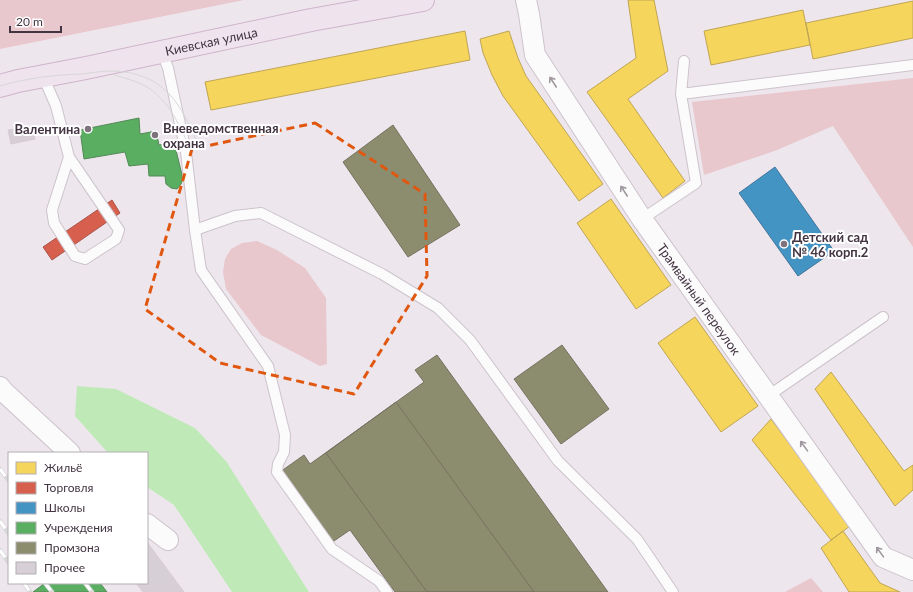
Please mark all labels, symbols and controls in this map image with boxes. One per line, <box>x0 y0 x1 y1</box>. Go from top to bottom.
scale bar <box>10 8 61 34</box>
text: 20 m <box>16 14 43 29</box>
street label: Киевская улица <box>164 24 259 59</box>
one-way arrow <box>549 77 557 88</box>
place label: Вневедомственная охрана <box>163 120 279 151</box>
place label: Валентина <box>15 121 80 137</box>
marker: Валентина <box>83 124 93 134</box>
marker: Вневедомственная охрана <box>150 130 160 140</box>
one-way arrow <box>620 186 628 197</box>
place label: Детский сад № 46 корп.2 <box>792 229 869 260</box>
marker: Детский сад № 46 корп.2 <box>779 239 789 249</box>
street label: Трамвайный переулок <box>654 240 744 358</box>
one-way arrow <box>800 441 808 452</box>
legend <box>8 452 148 584</box>
text: Жильё <box>44 460 82 475</box>
text: Торговля <box>44 480 94 495</box>
text: Школы <box>44 500 85 515</box>
text: Учреждения <box>44 520 113 535</box>
text: Промзона <box>44 540 100 555</box>
one-way arrow <box>875 546 884 557</box>
text: Прочее <box>44 560 85 575</box>

